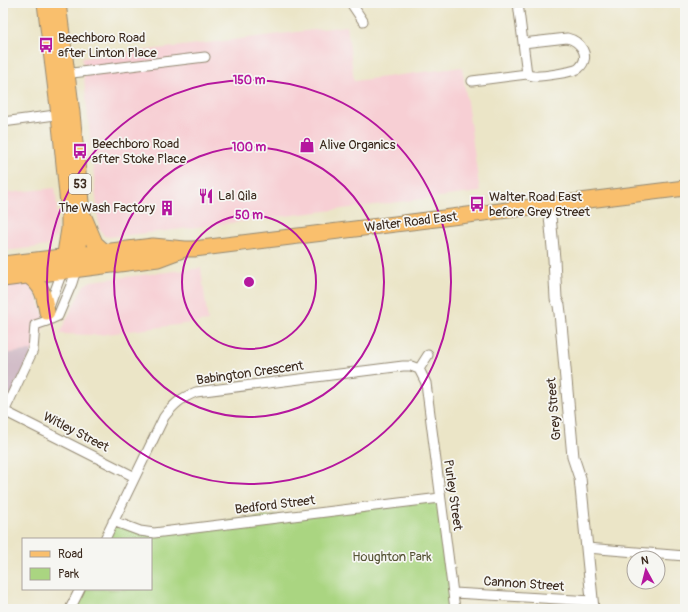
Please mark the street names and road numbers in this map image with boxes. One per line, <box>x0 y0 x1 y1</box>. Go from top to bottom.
road number: 53 <box>69 174 91 194</box>
street label: Walter Road East <box>364 208 459 236</box>
street label: Babington Crescent <box>195 357 305 388</box>
street label: Grey Street <box>543 376 565 441</box>
street label: Witley Street <box>40 409 112 456</box>
street label: Purley Street <box>440 458 466 532</box>
street label: Bedford Street <box>234 492 317 518</box>
street label: Cannon Street <box>483 573 566 595</box>

